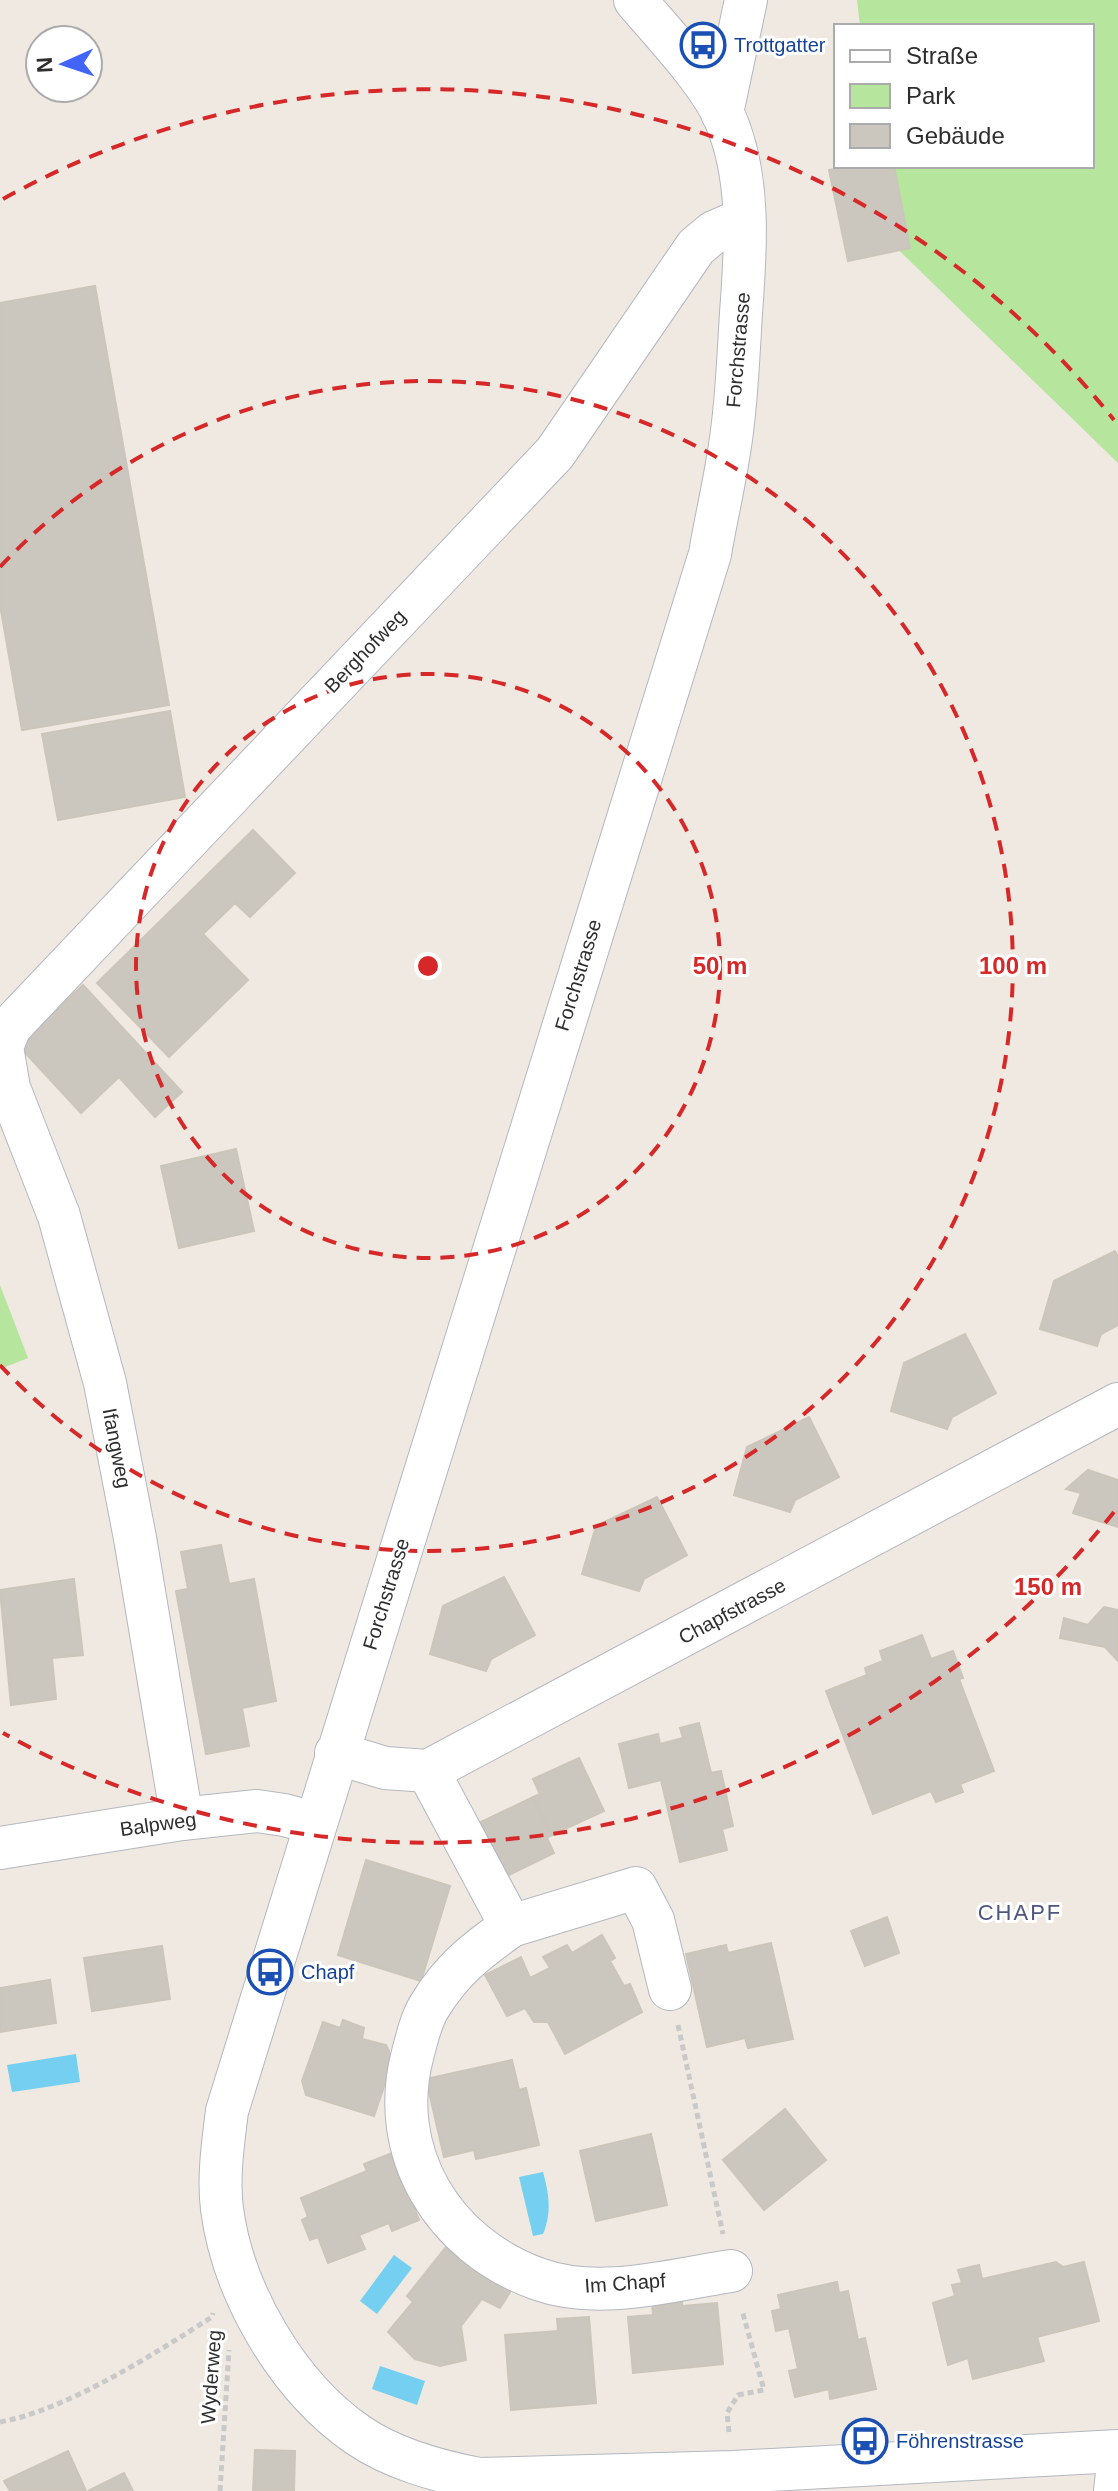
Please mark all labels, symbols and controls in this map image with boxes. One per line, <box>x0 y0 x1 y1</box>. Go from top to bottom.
bus stop icon: Trottgatter <box>679 21 727 69</box>
north arrow <box>24 24 104 104</box>
legend <box>834 24 1094 168</box>
place label: Trottgatter <box>734 34 826 56</box>
text: Straße <box>906 42 978 69</box>
text: N <box>32 56 57 74</box>
text: Park <box>906 82 956 109</box>
text: Gebäude <box>906 122 1005 149</box>
street label: Forchstrasse <box>722 291 754 409</box>
street label: Berghofweg <box>320 605 410 697</box>
street label: Forchstrasse <box>551 917 605 1033</box>
centre of rings <box>414 952 442 980</box>
text: 50 m <box>693 952 747 979</box>
text: 100 m <box>979 952 1047 979</box>
street label: Ifangweg <box>98 1406 136 1490</box>
street label: Forchstrasse <box>359 1536 413 1652</box>
text: 150 m <box>1014 1573 1082 1600</box>
street label: Chapfstrasse <box>675 1574 789 1648</box>
street label: Balpweg <box>118 1808 198 1840</box>
district label: CHAPF <box>978 1900 1062 1925</box>
bus stop icon: Chapf <box>246 1948 294 1996</box>
place label: Chapf <box>301 1961 355 1983</box>
street label: Im Chapf <box>584 2269 667 2297</box>
street label: Wyderweg <box>197 2329 225 2425</box>
bus stop icon: Föhrenstrasse <box>841 2417 889 2465</box>
place label: Föhrenstrasse <box>896 2430 1024 2452</box>

